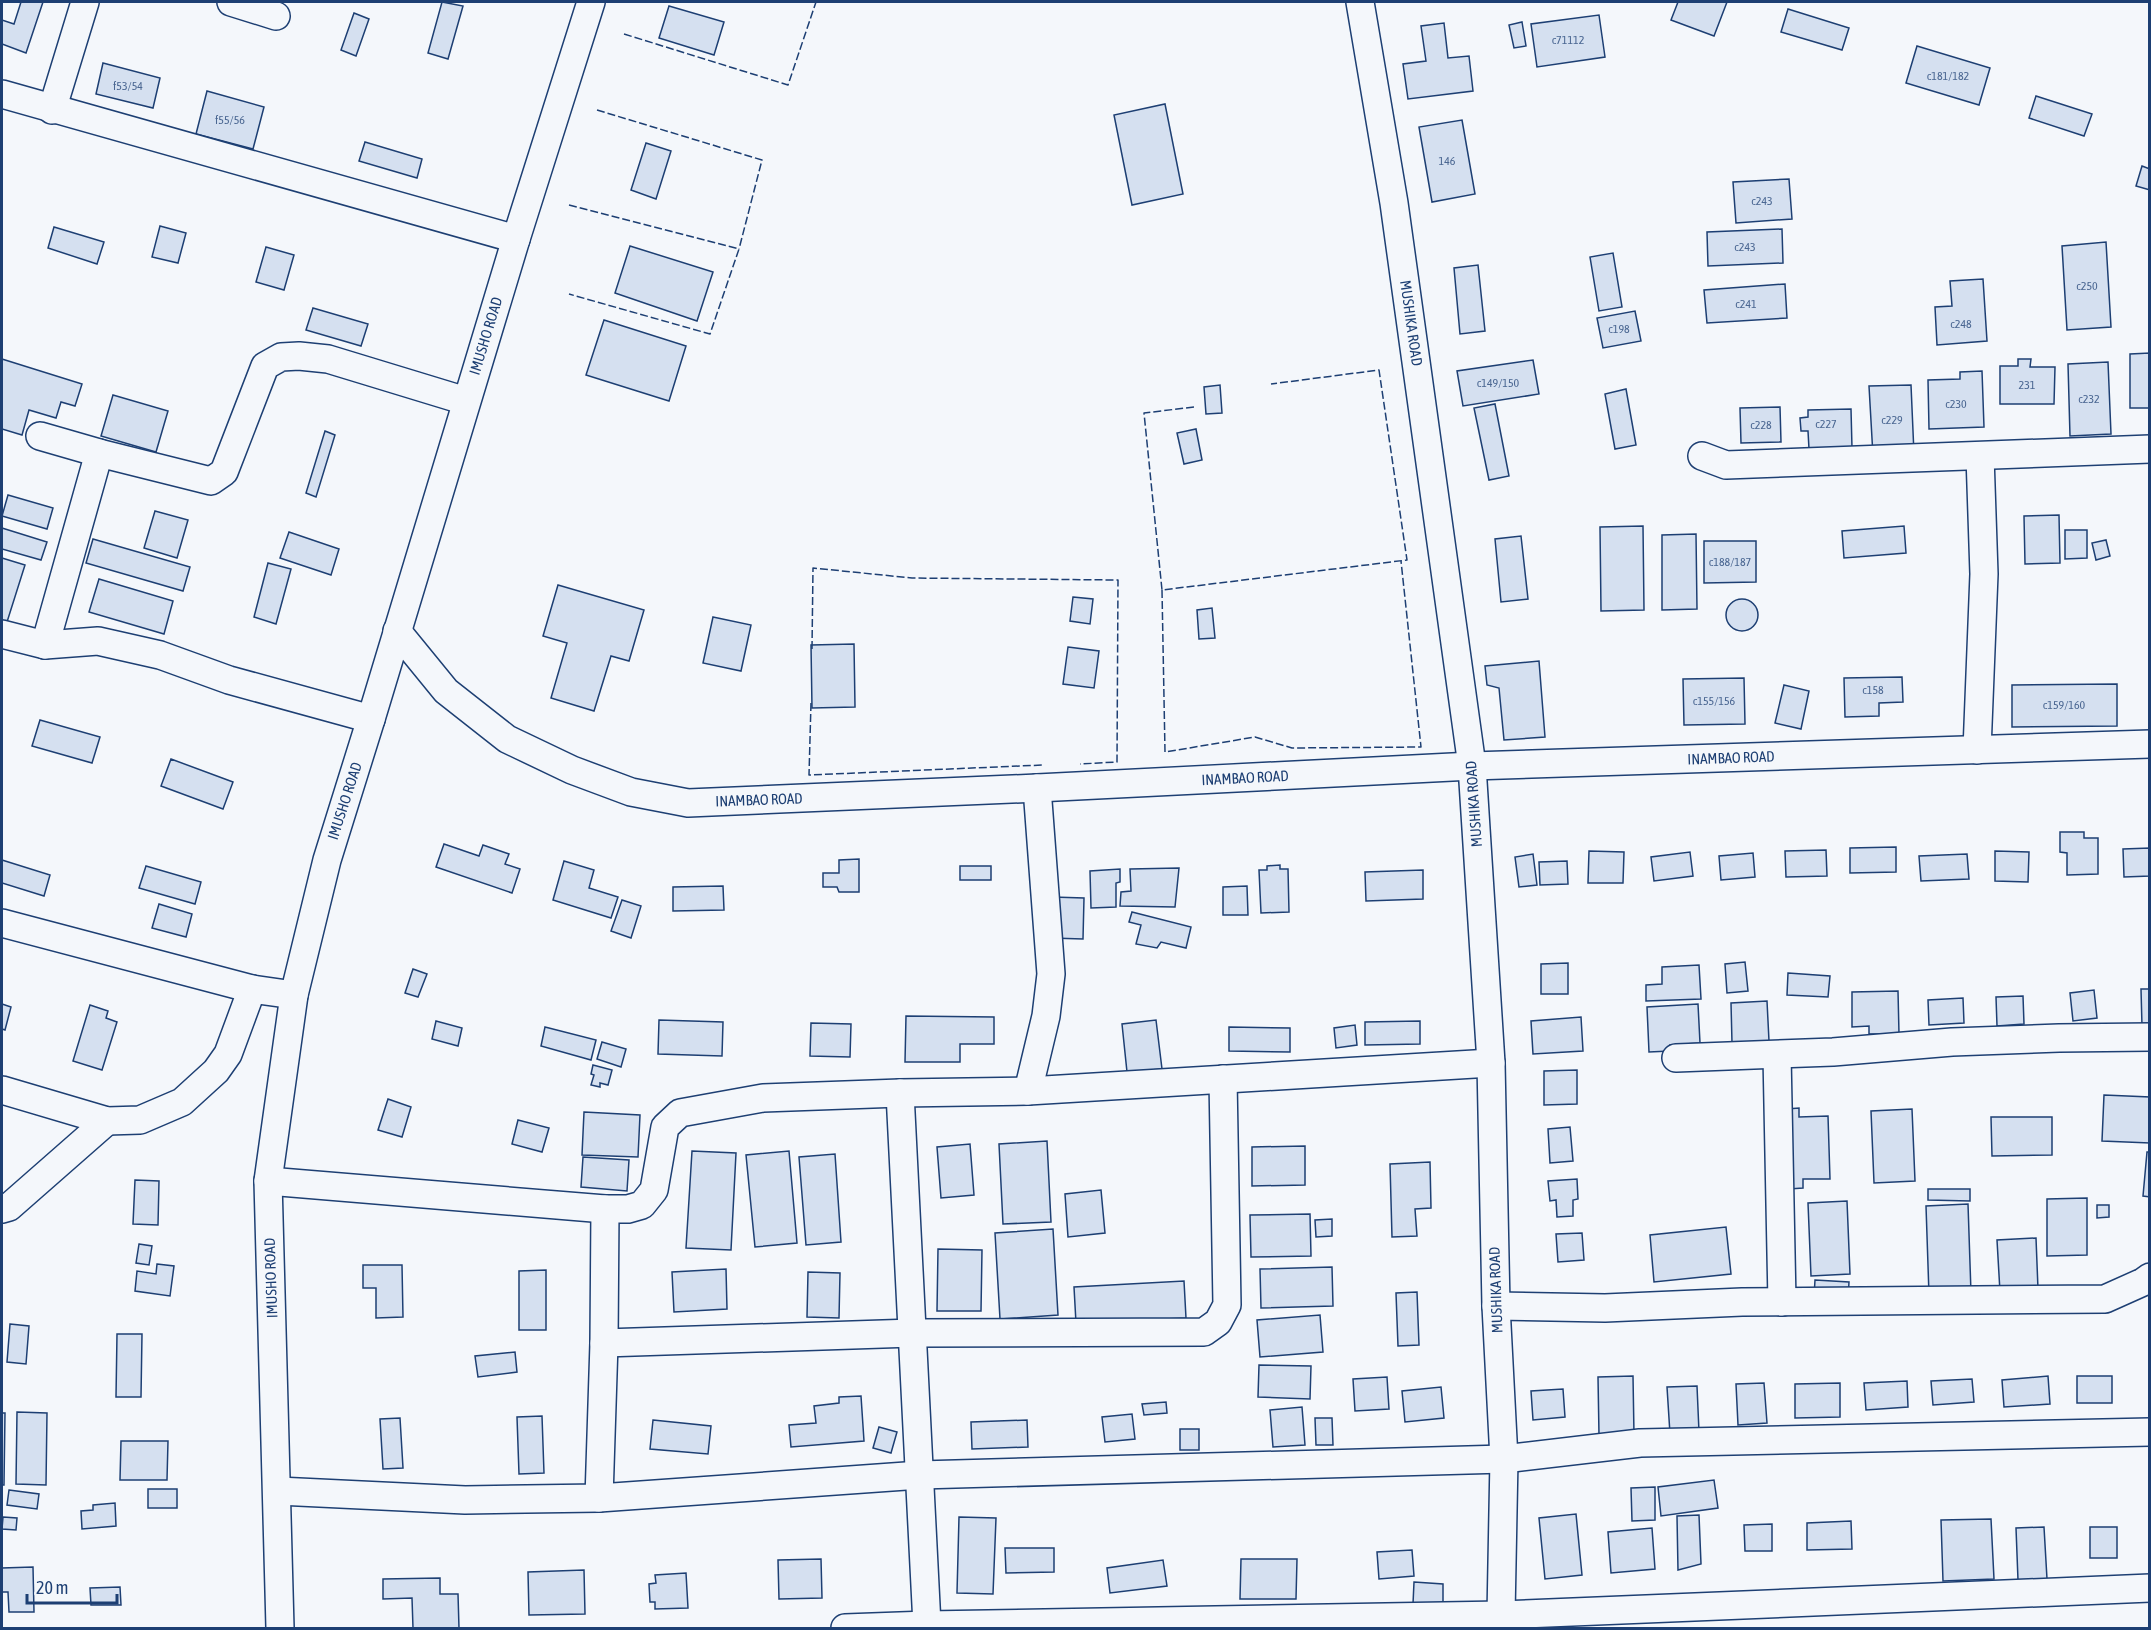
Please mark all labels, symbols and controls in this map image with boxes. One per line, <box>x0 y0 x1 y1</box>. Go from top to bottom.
house number: c71112 <box>1552 33 1584 47</box>
house number: c181/182 <box>1927 69 1969 83</box>
house number: f53/54 <box>113 79 143 93</box>
house number: f55/56 <box>215 113 245 127</box>
house number: 146 <box>1439 154 1456 168</box>
house number: c243 <box>1751 194 1773 208</box>
house number: c243 <box>1734 240 1756 254</box>
street label: MUSHIKA ROAD <box>1397 279 1426 367</box>
house number: c250 <box>2076 279 2098 293</box>
street label: IMUSHO ROAD <box>466 295 505 377</box>
house number: c241 <box>1735 297 1757 311</box>
house number: c248 <box>1950 317 1972 331</box>
house number: c198 <box>1608 322 1630 336</box>
house number: c149/150 <box>1477 376 1520 390</box>
house number: 231 <box>2019 378 2036 392</box>
house number: c232 <box>2078 392 2100 406</box>
house number: c230 <box>1945 397 1967 411</box>
house number: c229 <box>1881 413 1903 427</box>
house number: c227 <box>1815 417 1837 431</box>
house number: c228 <box>1750 418 1772 432</box>
house number: c188/187 <box>1709 555 1752 569</box>
house number: c158 <box>1862 683 1884 697</box>
house number: c155/156 <box>1693 694 1736 708</box>
house number: c159/160 <box>2043 698 2086 712</box>
street label: INAMBAO ROAD <box>1687 747 1775 768</box>
street label: IMUSHO ROAD <box>324 760 365 842</box>
street label: MUSHIKA ROAD <box>1462 760 1485 848</box>
street label: INAMBAO ROAD <box>1201 767 1289 788</box>
street label: INAMBAO ROAD <box>715 789 803 810</box>
street label: IMUSHO ROAD <box>261 1238 280 1319</box>
street label: MUSHIKA ROAD <box>1485 1247 1506 1333</box>
scale bar <box>27 1567 117 1605</box>
text: 20 m <box>36 1577 68 1598</box>

